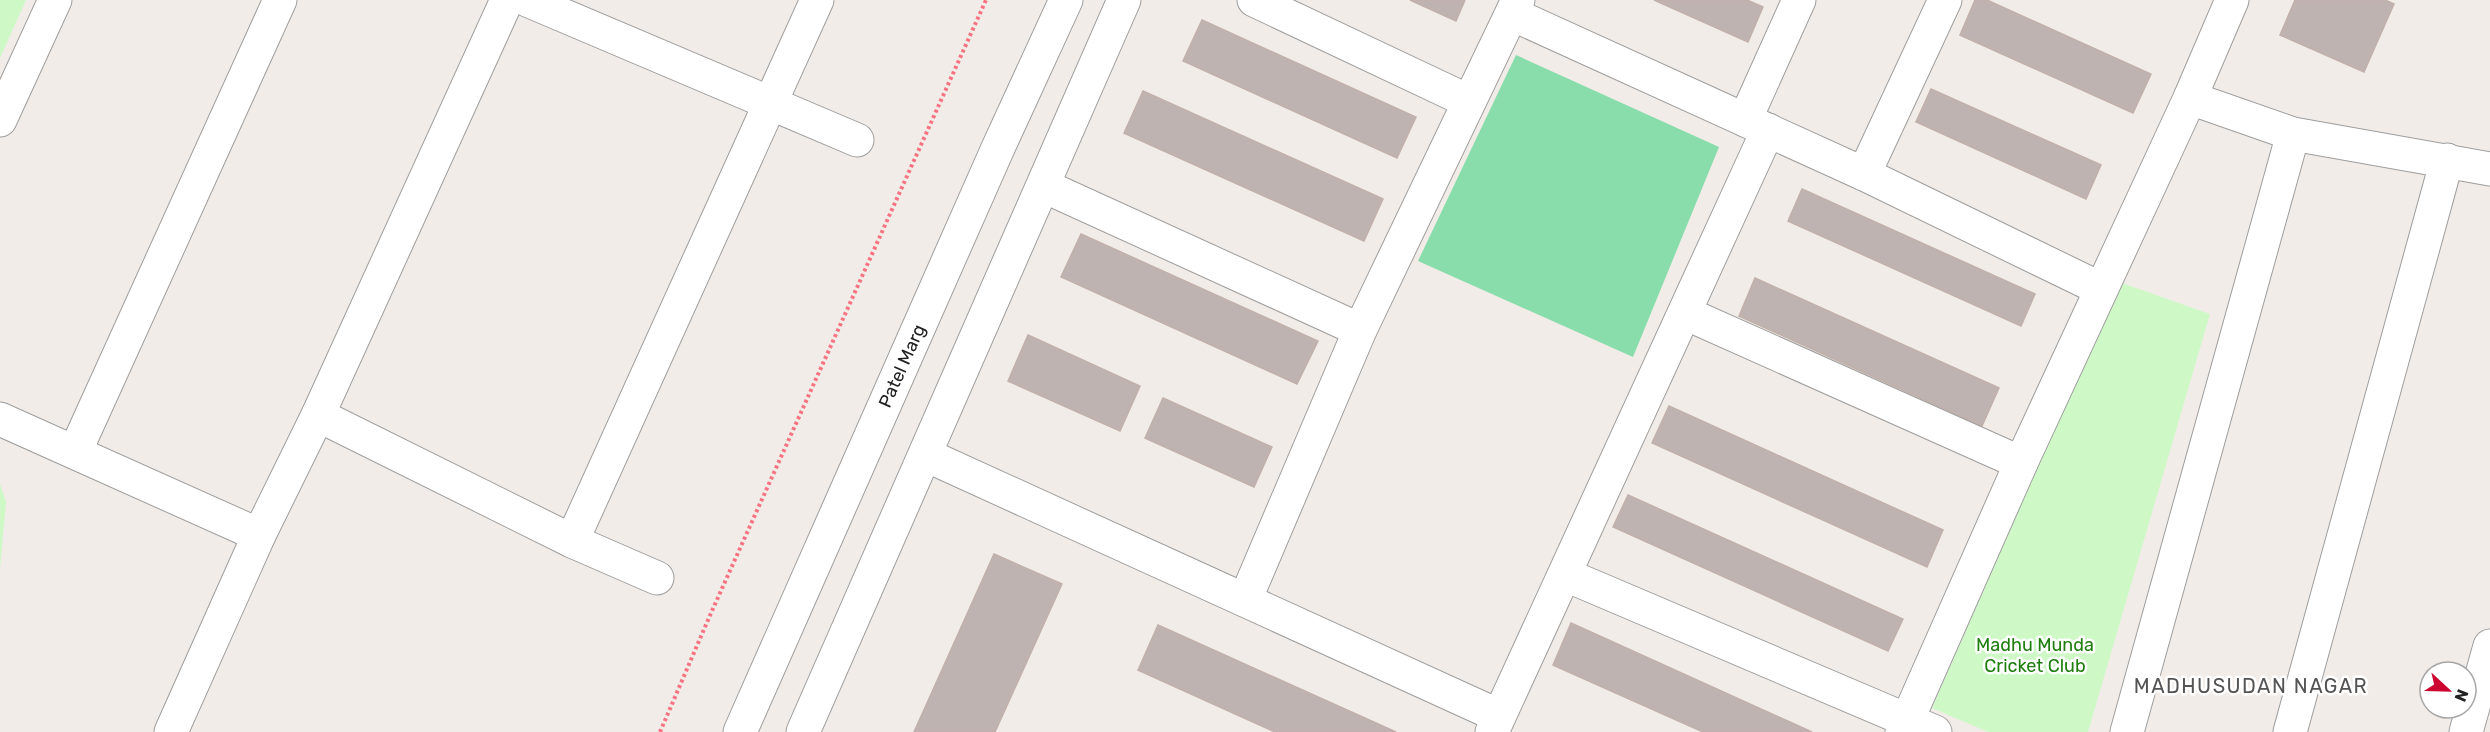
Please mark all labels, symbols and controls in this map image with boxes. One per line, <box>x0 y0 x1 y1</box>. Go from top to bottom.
street label: Patel Marg <box>874 321 930 411</box>
park label: Madhu Munda Cricket Club <box>1976 634 2094 677</box>
north arrow <box>2418 660 2478 720</box>
district label: MADHUSUDAN NAGAR <box>2134 674 2368 698</box>
text: N <box>2450 687 2472 704</box>

